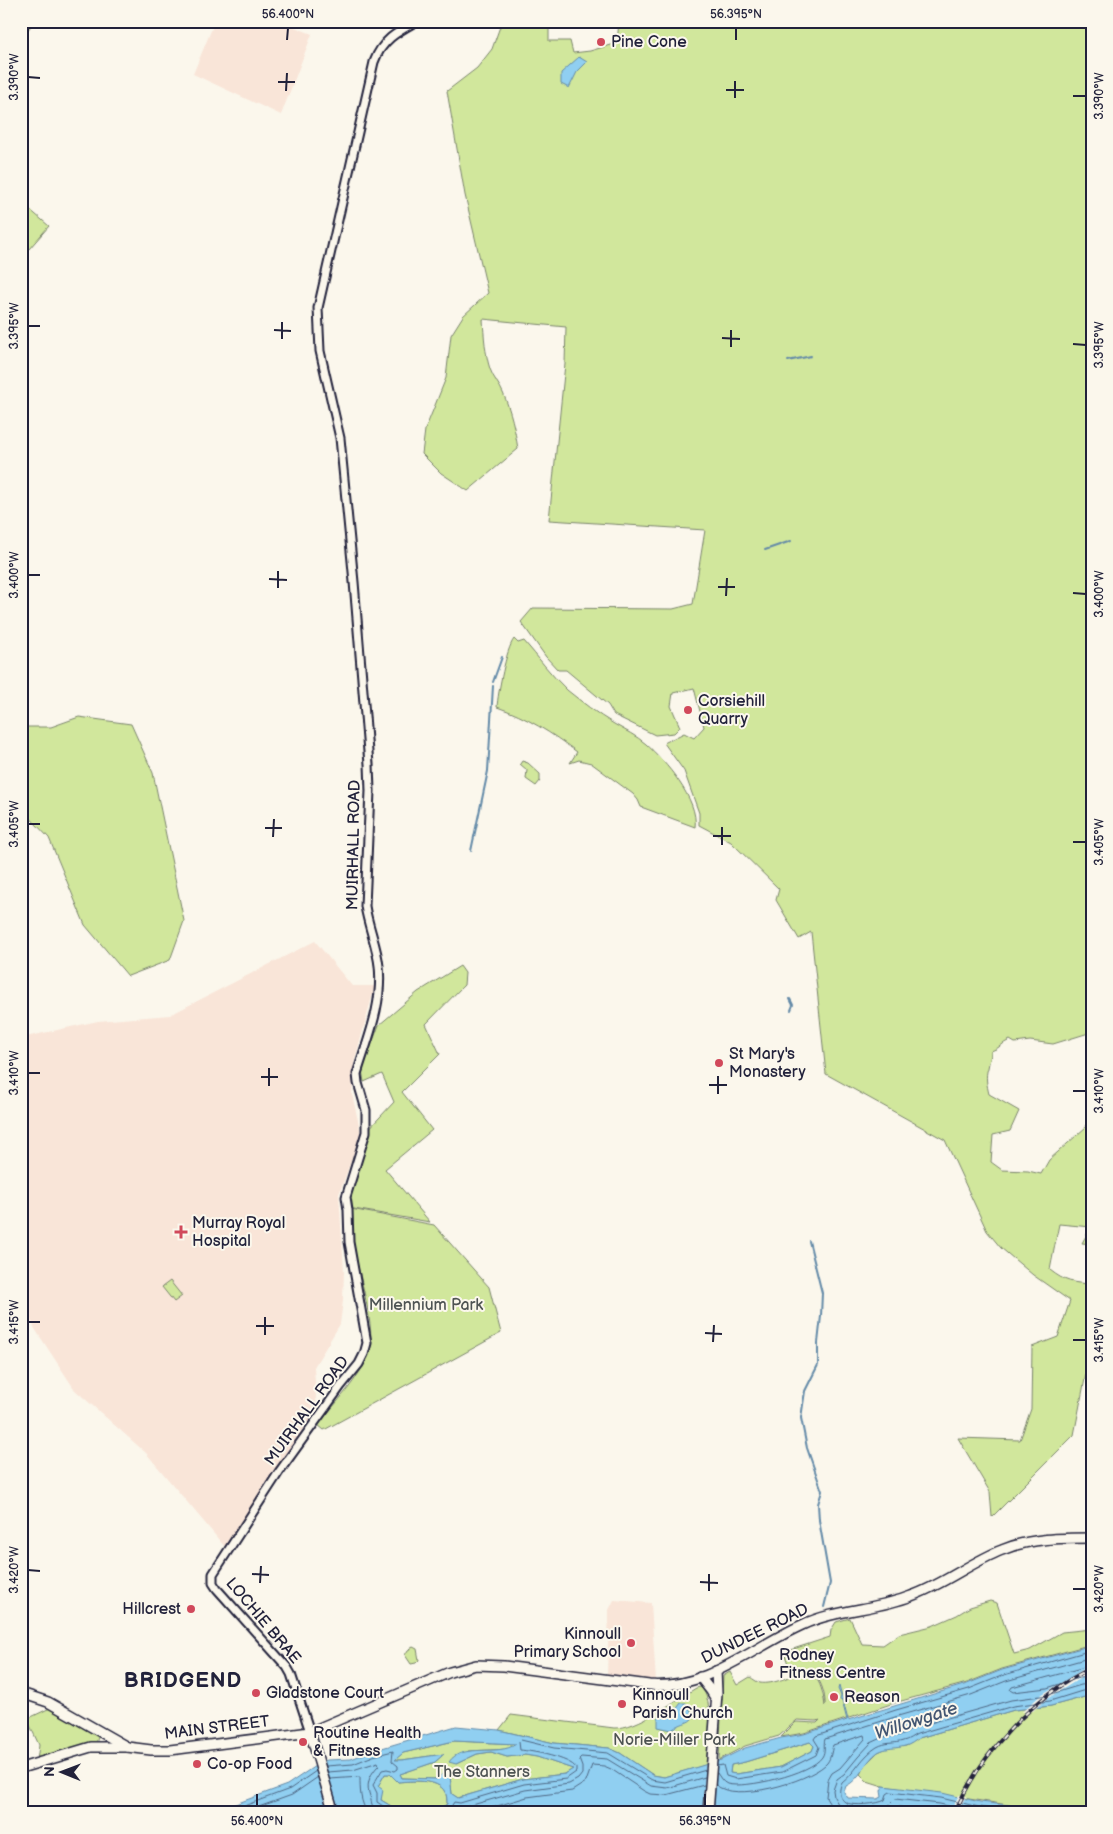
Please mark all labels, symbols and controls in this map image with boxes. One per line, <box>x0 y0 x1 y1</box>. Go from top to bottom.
text: 56.400°N <box>262 7 314 22</box>
text: 56.395°N <box>710 7 762 22</box>
place label: Pine Cone <box>611 33 687 52</box>
marker: Pine Cone <box>595 36 607 48</box>
text: 3.390°W <box>7 53 22 101</box>
text: 3.390°W <box>1092 72 1107 120</box>
text: 3.395°W <box>7 302 22 350</box>
text: 3.395°W <box>1092 321 1107 369</box>
text: 3.400°W <box>7 551 22 599</box>
text: 3.400°W <box>1092 570 1107 618</box>
place label: Corsiehill Quarry <box>698 692 765 729</box>
marker: Corsiehill Quarry <box>682 704 694 716</box>
street label: MUIRHALL ROAD <box>343 780 365 910</box>
text: 3.405°W <box>7 800 22 848</box>
text: 3.405°W <box>1092 818 1107 866</box>
place label: St Mary's Monastery <box>729 1045 806 1082</box>
text: 3.410°W <box>7 1050 22 1096</box>
marker: St Mary's Monastery <box>713 1057 725 1069</box>
text: 3.410°W <box>1092 1068 1107 1114</box>
place label: Murray Royal Hospital <box>192 1214 285 1251</box>
marker: Murray Royal Hospital <box>174 1225 188 1239</box>
park label: Millennium Park <box>369 1296 483 1315</box>
text: 3.415°W <box>7 1300 22 1344</box>
text: 3.415°W <box>1092 1318 1107 1362</box>
street label: MUIRHALL ROAD <box>261 1353 353 1469</box>
text: 3.420°W <box>7 1546 22 1594</box>
text: 3.420°W <box>1092 1565 1107 1613</box>
street label: LOCHIE BRAE <box>222 1574 304 1668</box>
place label: Hillcrest <box>122 1600 181 1619</box>
street label: DUNDEE ROAD <box>698 1600 812 1668</box>
marker: Hillcrest <box>185 1603 197 1615</box>
place label: Kinnoull Primary School <box>514 1625 621 1662</box>
marker: Kinnoull Primary School <box>625 1637 637 1649</box>
place label: Rodney Fitness Centre <box>779 1646 886 1683</box>
marker: Rodney Fitness Centre <box>763 1658 775 1670</box>
district label: BRIDGEND <box>124 1668 242 1693</box>
place label: Gladstone Court <box>266 1684 384 1703</box>
place label: Kinnoull Parish Church <box>632 1686 733 1723</box>
marker: Gladstone Court <box>250 1687 262 1699</box>
place label: Reason <box>844 1688 900 1707</box>
marker: Reason <box>828 1691 840 1703</box>
marker: Kinnoull Parish Church <box>616 1698 628 1710</box>
water label: Willowgate <box>872 1698 960 1744</box>
street label: MAIN STREET <box>163 1712 271 1744</box>
place label: Routine Health & Fitness <box>313 1724 421 1761</box>
park label: Norie-Miller Park <box>613 1731 735 1750</box>
marker: Routine Health & Fitness <box>297 1736 309 1748</box>
north arrow <box>38 1746 88 1796</box>
place label: Co-op Food <box>207 1755 292 1774</box>
marker: Co-op Food <box>191 1758 203 1770</box>
park label: The Stanners <box>434 1763 530 1782</box>
text: N <box>41 1766 58 1777</box>
text: 56.400°N <box>231 1814 283 1829</box>
text: 56.395°N <box>679 1814 731 1829</box>

